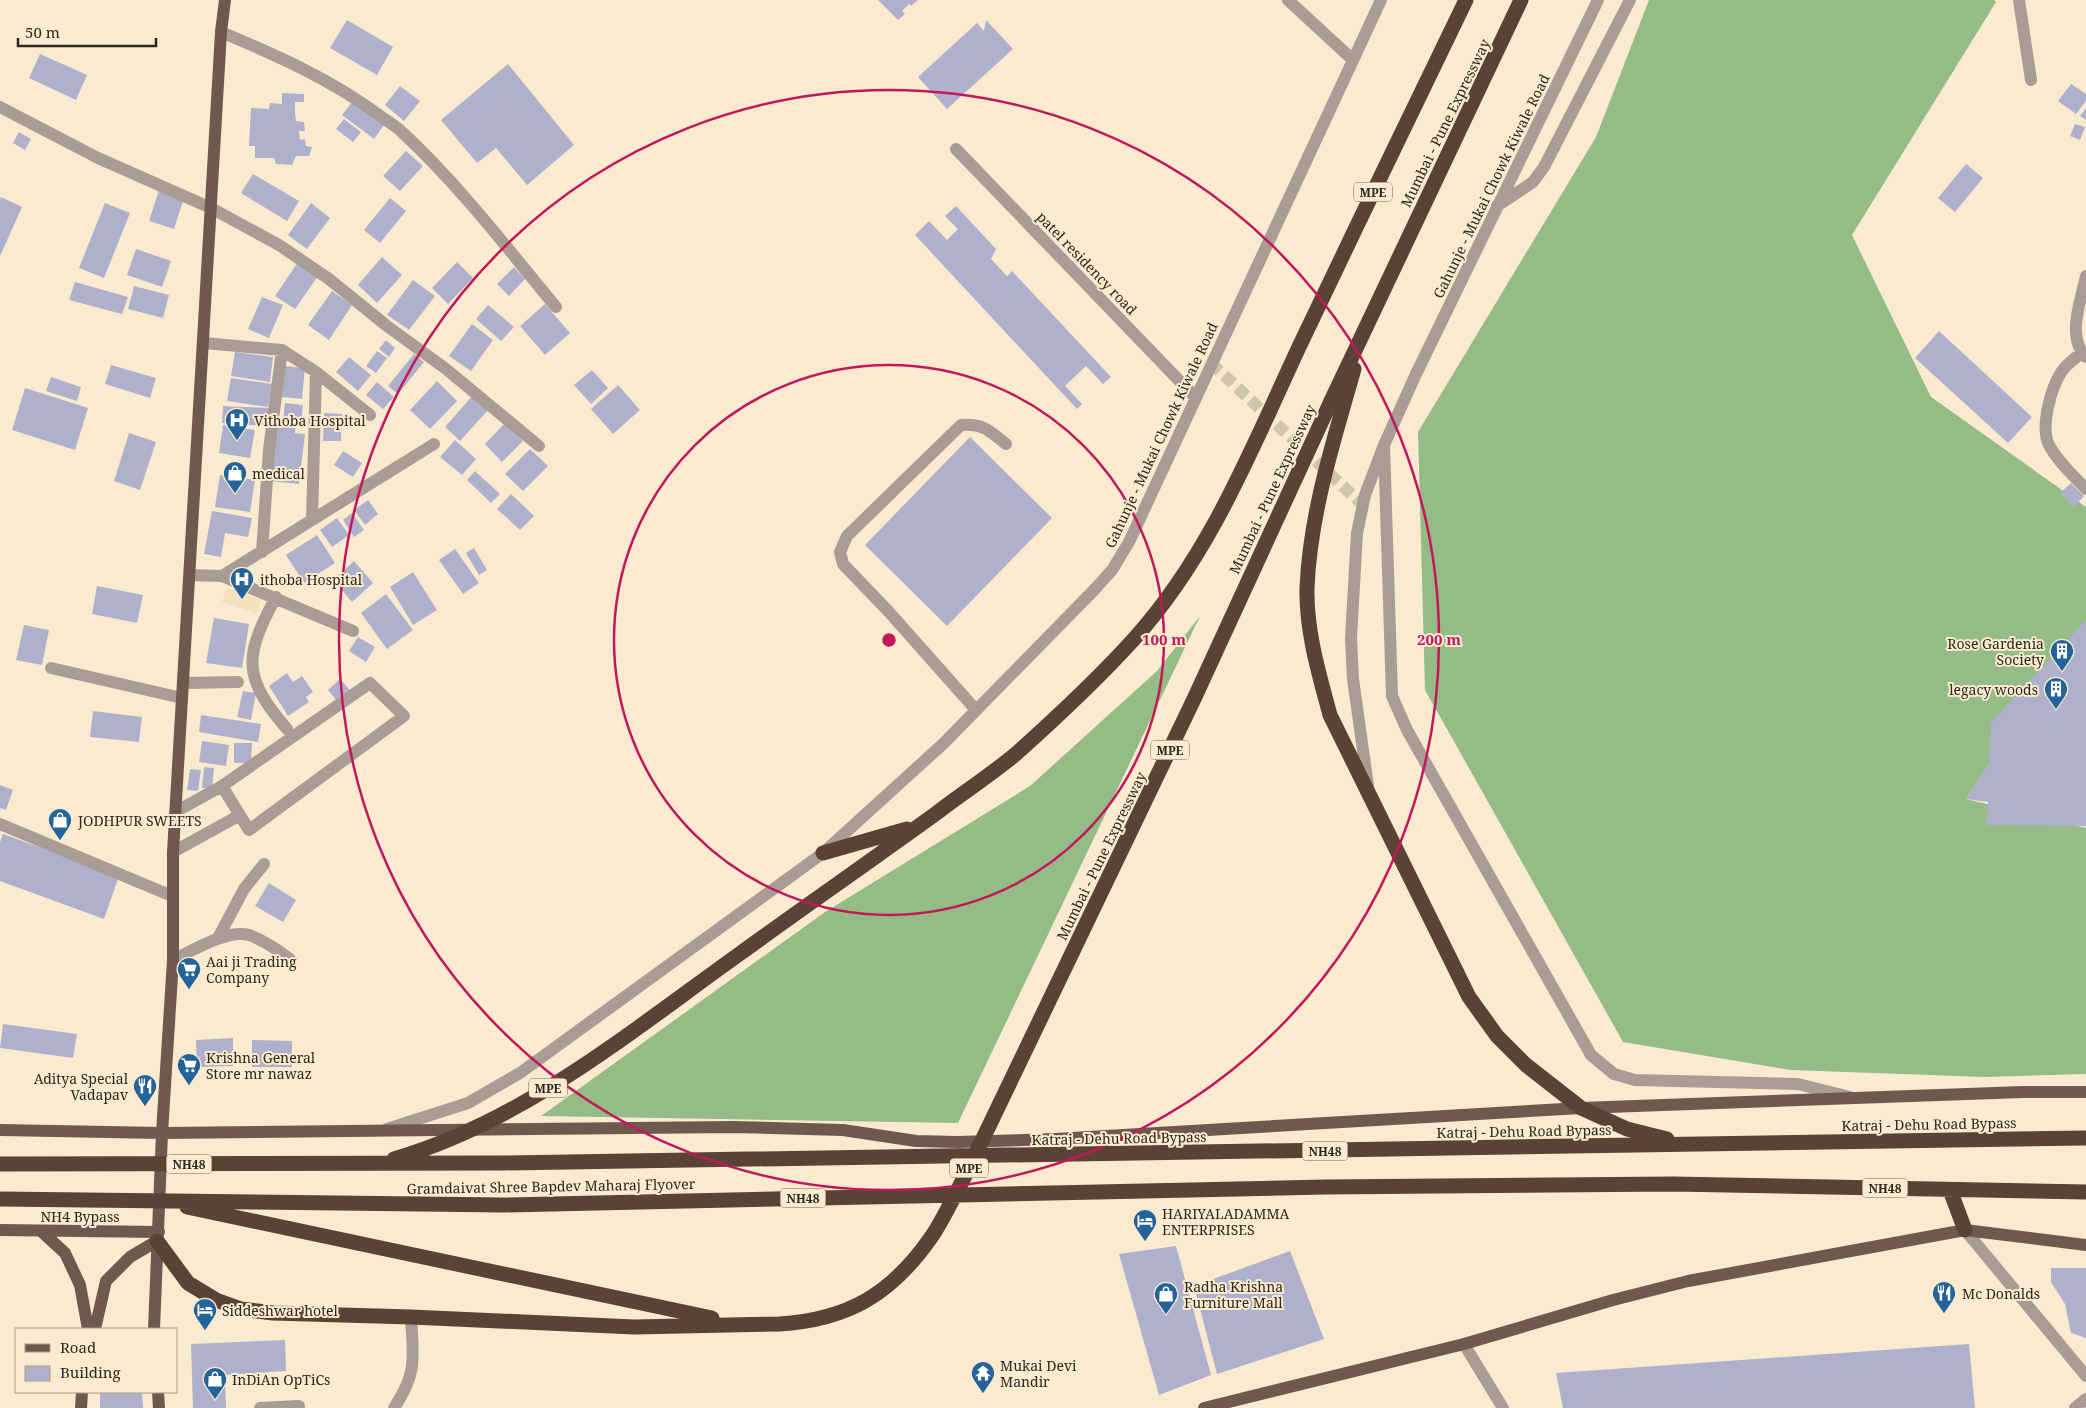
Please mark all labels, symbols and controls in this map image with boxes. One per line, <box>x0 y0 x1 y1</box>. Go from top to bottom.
scale bar <box>18 15 155 47</box>
text: 50 m <box>25 22 60 42</box>
street label: Mumbai - Pune Expressway <box>1396 36 1494 210</box>
street label: Gahunje - Mukai Chowk Kiwale Road <box>1428 70 1554 301</box>
road number: MPE <box>1354 182 1392 202</box>
street label: patel residency road <box>1033 207 1142 319</box>
street label: Gahunje - Mukai Chowk Kiwale Road <box>1100 319 1222 551</box>
street label: Mumbai - Pune Expressway <box>1224 401 1320 577</box>
hospital icon: Vithoba Hospital <box>224 407 250 441</box>
place label: Vithoba Hospital <box>254 411 366 430</box>
shop icon: medical <box>222 460 248 494</box>
place label: medical <box>252 464 306 483</box>
hospital icon: ithoba Hospital <box>229 566 255 600</box>
place label: ithoba Hospital <box>260 570 363 589</box>
text: 100 m <box>1142 629 1186 649</box>
text: 200 m <box>1417 629 1461 649</box>
centre of rings <box>880 631 898 649</box>
place label: Rose Gardenia Society <box>1947 634 2044 669</box>
building icon: Rose Gardenia Society <box>2049 638 2075 672</box>
building icon: legacy woods <box>2043 676 2069 710</box>
place label: legacy woods <box>1949 680 2038 699</box>
road number: MPE <box>1151 740 1189 760</box>
street label: Mumbai - Pune Expressway <box>1052 769 1150 943</box>
shop icon: JODHPUR SWEETS <box>47 807 73 841</box>
place label: JODHPUR SWEETS <box>77 811 202 830</box>
place label: Aai ji Trading Company <box>206 952 297 987</box>
supermarket icon: Aai ji Trading Company <box>176 956 202 990</box>
place label: Krishna General Store mr nawaz <box>206 1048 316 1083</box>
supermarket icon: Krishna General Store mr nawaz <box>176 1052 202 1086</box>
place label: Aditya Special Vadapav <box>34 1069 129 1104</box>
restaurant icon: Aditya Special Vadapav <box>132 1073 158 1107</box>
road number: MPE <box>529 1078 567 1098</box>
street label: Katraj - Dehu Road Bypass <box>1841 1113 2017 1135</box>
street label: Katraj - Dehu Road Bypass <box>1436 1120 1612 1142</box>
street label: Katraj - Dehu Road Bypass <box>1031 1127 1207 1149</box>
road number: NH48 <box>1302 1142 1348 1160</box>
road number: NH48 <box>166 1154 212 1174</box>
road number: MPE <box>950 1158 988 1178</box>
street label: Gramdaivat Shree Bapdev Maharaj Flyover <box>406 1174 696 1198</box>
road number: NH48 <box>1862 1178 1908 1198</box>
road number: NH48 <box>780 1188 826 1208</box>
place label: HARIYALADAMMA ENTERPRISES <box>1162 1204 1290 1239</box>
street label: NH4 Bypass <box>40 1207 120 1226</box>
hotel icon: HARIYALADAMMA ENTERPRISES <box>1132 1208 1158 1242</box>
place label: Radha Krishna Furniture Mall <box>1184 1277 1283 1312</box>
restaurant icon: Mc Donalds <box>1931 1280 1957 1314</box>
shop icon: Radha Krishna Furniture Mall <box>1153 1281 1179 1315</box>
place label: Mc Donalds <box>1962 1284 2040 1303</box>
hotel icon: Siddeshwar hotel <box>192 1297 218 1331</box>
place label: Siddeshwar hotel <box>222 1301 339 1320</box>
legend <box>15 1328 178 1393</box>
text: Road <box>60 1337 96 1357</box>
place label: Mukai Devi Mandir <box>1000 1356 1077 1391</box>
temple icon: Mukai Devi Mandir <box>970 1360 996 1394</box>
text: Building <box>60 1362 121 1382</box>
shop icon: InDiAn OpTiCs <box>202 1366 228 1400</box>
place label: InDiAn OpTiCs <box>232 1370 330 1389</box>

